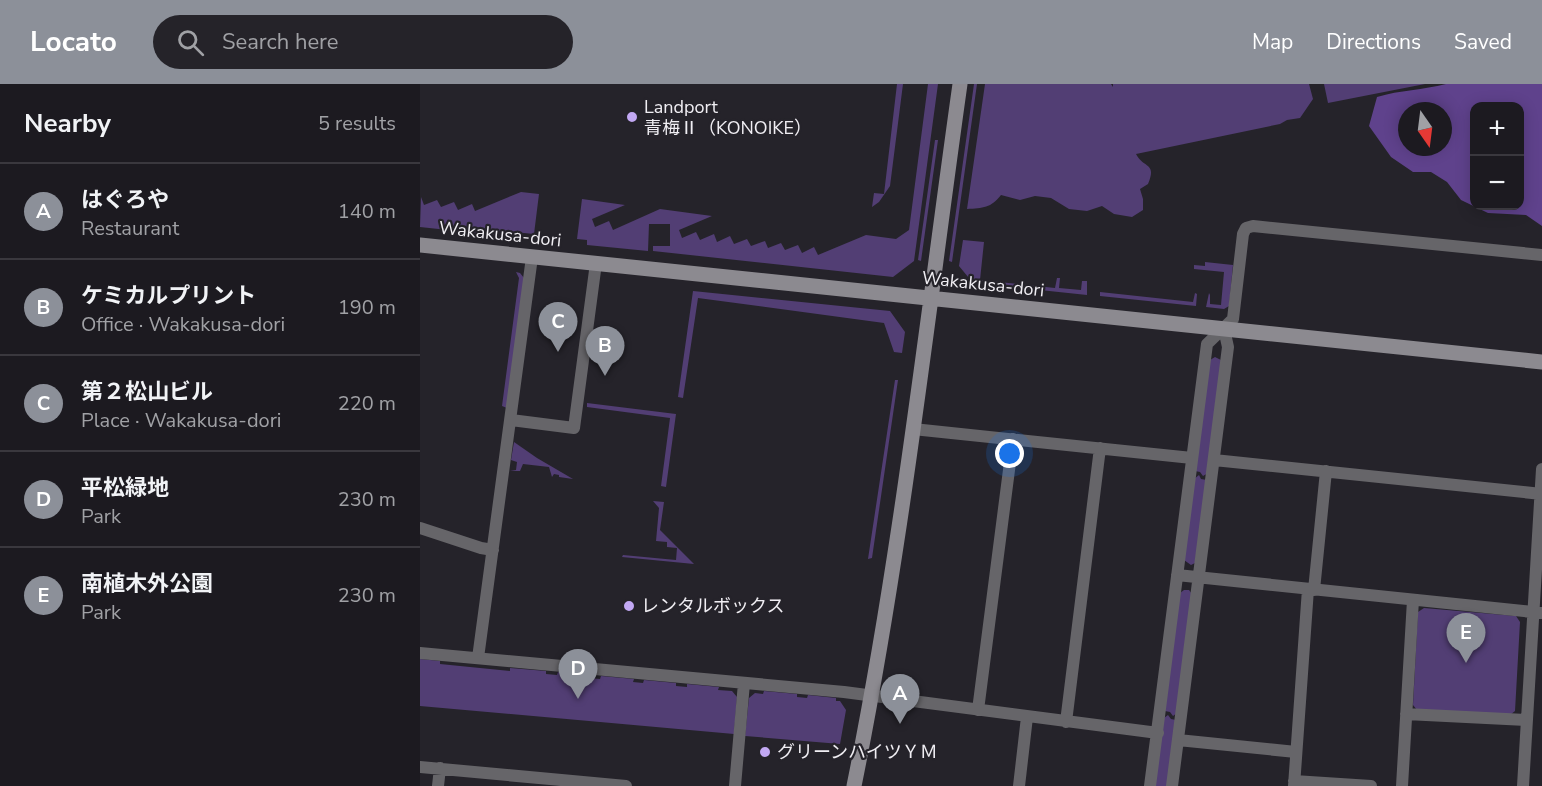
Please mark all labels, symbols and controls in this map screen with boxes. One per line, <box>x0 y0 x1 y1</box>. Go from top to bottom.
search box <box>153 15 573 69</box>
text: Locato <box>30 23 117 61</box>
icon: search <box>174 26 207 59</box>
text: Search here <box>222 27 339 57</box>
text: Map <box>1252 28 1293 56</box>
text: Directions <box>1326 28 1421 56</box>
text: Saved <box>1454 28 1512 56</box>
place label: Landport 青梅Ⅱ（KONOIKE） <box>644 95 812 140</box>
north arrow <box>1398 102 1452 156</box>
map controls <box>1470 102 1524 210</box>
button: + <box>1470 102 1524 156</box>
text: Nearby <box>24 106 111 141</box>
text: 5 results <box>318 110 396 137</box>
marker: Landport 青梅Ⅱ（KONOIKE） <box>625 110 639 124</box>
button: − <box>1470 156 1524 210</box>
text: はぐろや <box>81 185 169 215</box>
text: A <box>36 198 51 225</box>
text: 140 m <box>338 198 396 225</box>
text: Restaurant <box>81 215 179 242</box>
street label: Wakakusa-dori <box>438 216 562 252</box>
street label: Wakakusa-dori <box>921 266 1045 302</box>
text: ケミカルプリント <box>81 281 256 311</box>
text: B <box>37 294 50 321</box>
text: 190 m <box>338 294 396 321</box>
pin: C <box>538 302 578 352</box>
text: Office · Wakakusa-dori <box>81 311 285 338</box>
pin: B <box>586 326 624 376</box>
text: 第２松山ビル <box>81 377 213 407</box>
text: C <box>37 390 50 417</box>
text: 220 m <box>338 390 396 417</box>
text: Place · Wakakusa-dori <box>81 407 282 434</box>
your location <box>995 439 1024 468</box>
text: 平松緑地 <box>81 473 169 503</box>
text: D <box>36 486 51 513</box>
text: 230 m <box>338 486 396 513</box>
text: Park <box>81 503 121 530</box>
text: 南植木外公園 <box>81 569 213 599</box>
text: E <box>38 582 49 609</box>
text: 230 m <box>338 582 396 609</box>
place label: レンタルボックス <box>641 594 784 618</box>
text: Park <box>81 599 121 626</box>
marker: レンタルボックス <box>622 599 636 613</box>
pin: E <box>1446 614 1486 663</box>
pin: D <box>558 650 598 699</box>
pin: A <box>880 674 920 724</box>
place label: グリーンハイツＹＭ <box>777 740 938 764</box>
marker: グリーンハイツＹＭ <box>758 745 772 759</box>

